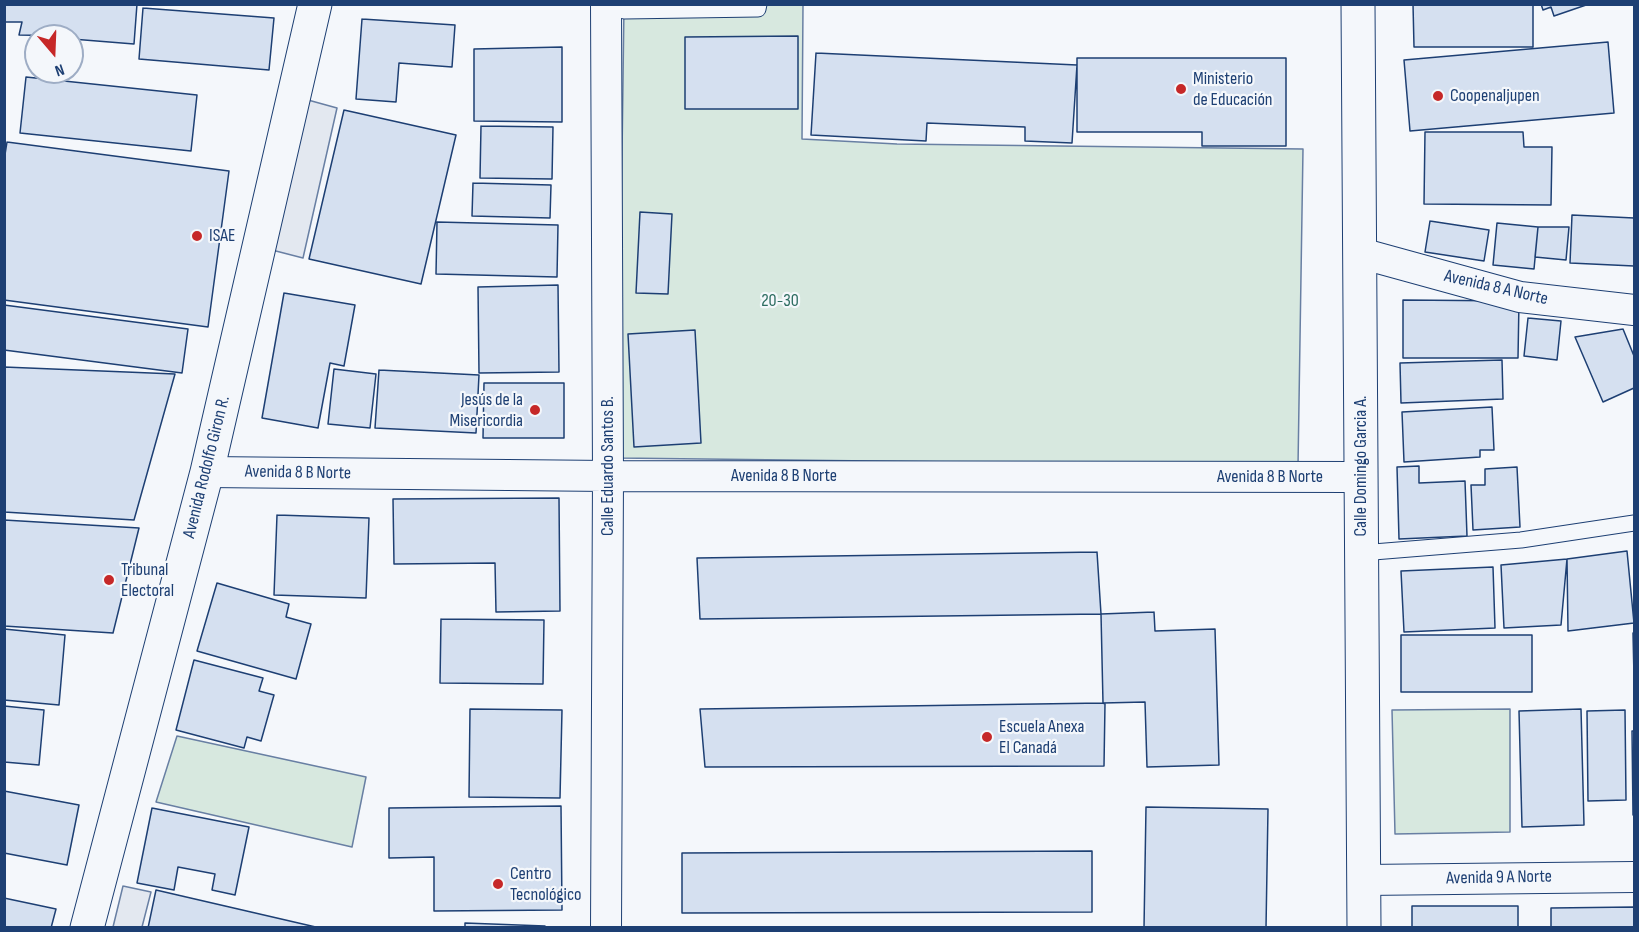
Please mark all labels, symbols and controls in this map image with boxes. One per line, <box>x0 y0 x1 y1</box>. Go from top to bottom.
north arrow <box>24 24 84 84</box>
text: N <box>52 59 67 80</box>
place label: Ministerio de Educación <box>1193 68 1273 110</box>
marker: Ministerio de Educación <box>1174 82 1188 96</box>
place label: Coopenaljupen <box>1450 85 1540 107</box>
marker: Coopenaljupen <box>1431 89 1445 103</box>
place label: ISAE <box>209 225 235 247</box>
marker: ISAE <box>190 229 204 243</box>
street label: Avenida 8 A Norte <box>1442 266 1550 310</box>
park label: 20-30 <box>761 290 799 312</box>
place label: Jesús de la Misericordia <box>449 389 523 432</box>
street label: Avenida Rodolfo Giron R. <box>179 394 235 540</box>
street label: Calle Eduardo Santos B. <box>597 396 619 536</box>
street label: Calle Domingo Garcia A. <box>1350 396 1372 536</box>
marker: Jesús de la Misericordia <box>528 403 542 417</box>
street label: Avenida 8 B Norte <box>245 461 351 485</box>
street label: Avenida 8 B Norte <box>731 465 837 487</box>
street label: Avenida 8 B Norte <box>1217 466 1323 488</box>
place label: Tribunal Electoral <box>121 559 174 602</box>
marker: Tribunal Electoral <box>102 573 116 587</box>
place label: Escuela Anexa El Canadá <box>999 716 1084 758</box>
marker: Escuela Anexa El Canadá <box>980 730 994 744</box>
place label: Centro Tecnológico <box>510 863 581 906</box>
street label: Avenida 9 A Norte <box>1446 866 1552 890</box>
marker: Centro Tecnológico <box>491 877 505 891</box>

